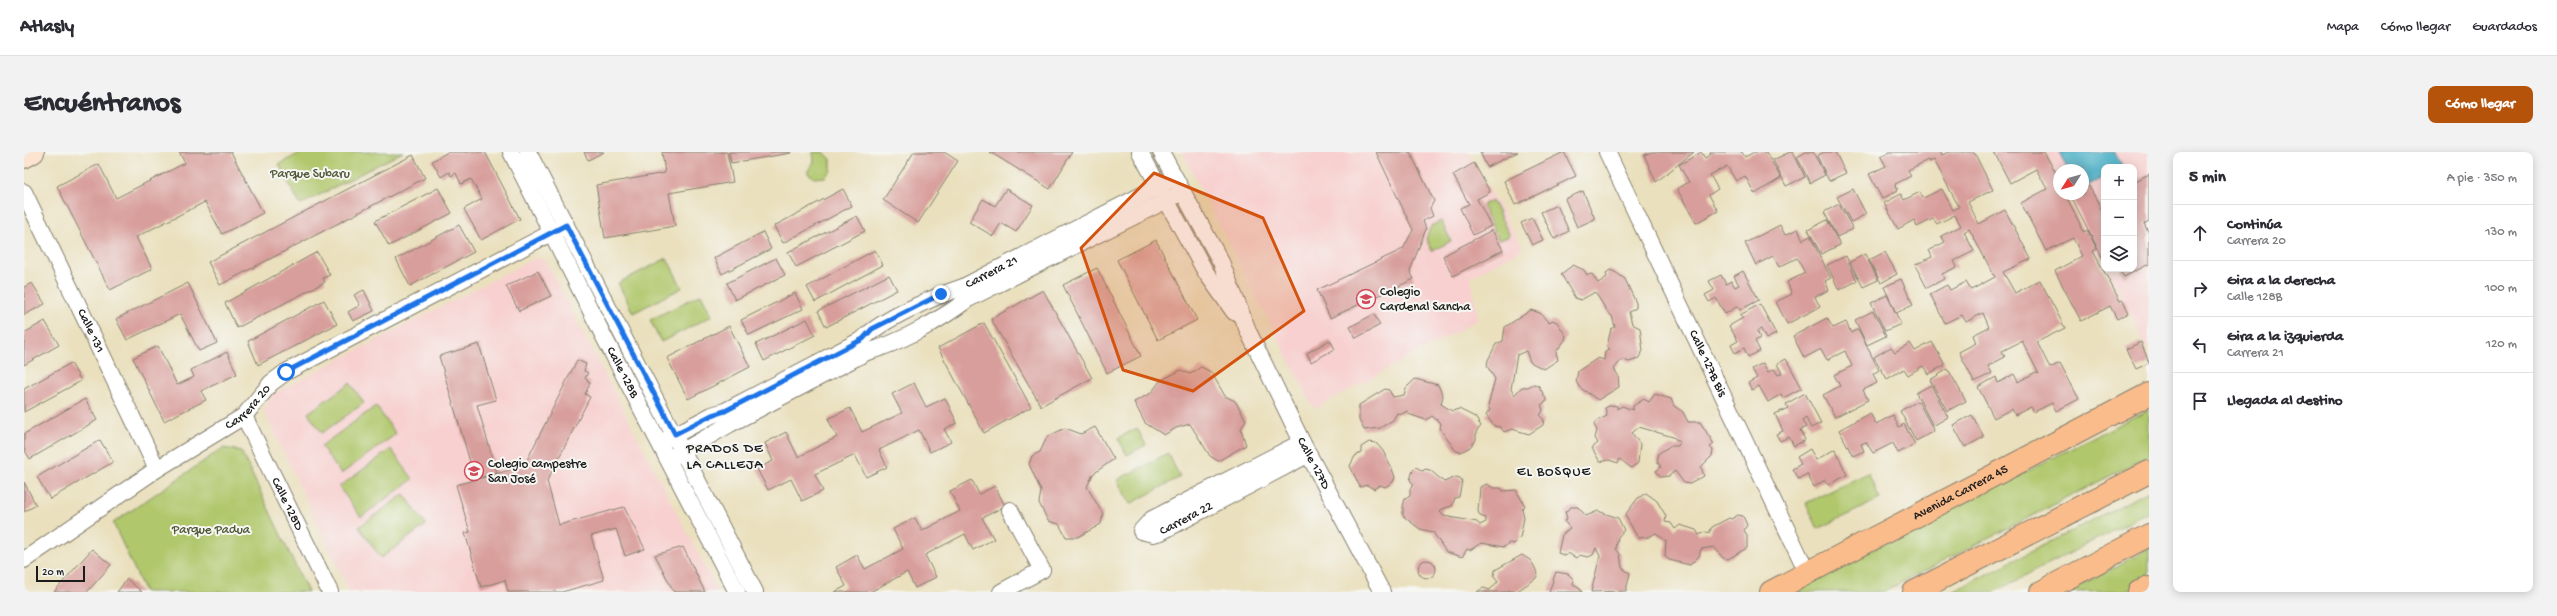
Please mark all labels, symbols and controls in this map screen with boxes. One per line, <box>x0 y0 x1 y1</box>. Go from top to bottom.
text: Atlasly <box>20 16 74 39</box>
text: Mapa <box>2327 19 2359 36</box>
text: Cómo llegar <box>2381 19 2450 36</box>
text: Guardados <box>2472 19 2537 36</box>
button: Cómo llegar <box>2428 86 2533 123</box>
text: Encuéntranos <box>24 88 180 121</box>
north arrow <box>2053 164 2089 200</box>
map controls <box>2101 164 2137 272</box>
button: + <box>2101 164 2137 200</box>
park label: Parque Subaru <box>269 167 350 182</box>
text: 5 min <box>2189 168 2226 188</box>
text: A pie · 350 m <box>2447 171 2517 186</box>
button: − <box>2101 200 2137 236</box>
text: Continúa <box>2227 216 2282 234</box>
icon: ahead <box>2189 222 2211 244</box>
text: 130 m <box>2485 225 2517 240</box>
text: Carrera 20 <box>2227 234 2286 249</box>
button: layers <box>2101 236 2137 272</box>
street label: Carrera 21 <box>963 253 1020 292</box>
text: Gira a la derecha <box>2227 272 2335 290</box>
icon: right <box>2189 278 2211 300</box>
text: 100 m <box>2485 281 2517 296</box>
route end <box>932 285 950 303</box>
place label: Colegio Cardenal Sancha <box>1380 285 1471 315</box>
school or university icon: Colegio Cardenal Sancha <box>1355 288 1377 310</box>
text: Calle 128B <box>2227 290 2282 305</box>
street label: Calle 131 <box>74 306 108 355</box>
street label: Calle 127B Bis <box>1685 327 1730 400</box>
text: Gira a la izquierda <box>2227 328 2343 346</box>
icon: left <box>2189 334 2211 356</box>
text: 120 m <box>2486 337 2517 352</box>
street label: Calle 128B <box>603 344 642 401</box>
text: Carrera 21 <box>2227 346 2284 361</box>
route start <box>277 363 295 381</box>
street label: Carrera 20 <box>223 381 275 433</box>
icon: arrive <box>2189 390 2211 412</box>
text: Llegada al destino <box>2227 392 2343 410</box>
street label: Calle 127D <box>1293 435 1334 492</box>
district label: PRADOS DE LA CALLEJA <box>685 441 764 474</box>
place label: Colegio campestre San José <box>488 457 587 487</box>
school or university icon: Colegio campestre San José <box>463 460 485 482</box>
street label: Avenida Carrera 45 <box>1910 462 2011 524</box>
district label: EL BOSQUE <box>1517 464 1591 481</box>
street label: Calle 128D <box>268 475 307 533</box>
street label: Carrera 22 <box>1157 498 1216 539</box>
park label: Parque Padua <box>171 523 251 538</box>
scale bar <box>36 564 85 583</box>
text: 20 m <box>42 567 64 579</box>

